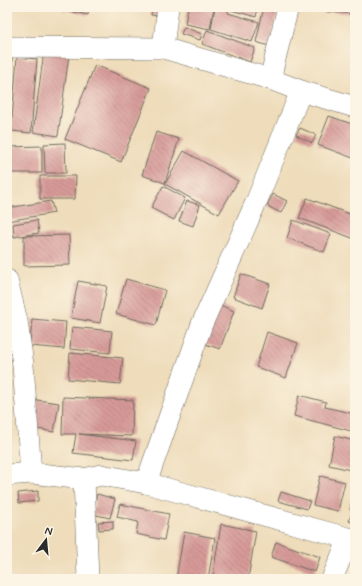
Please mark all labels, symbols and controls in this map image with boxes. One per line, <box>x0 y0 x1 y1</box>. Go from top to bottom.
north arrow <box>26 520 66 560</box>
text: N <box>43 524 54 539</box>

